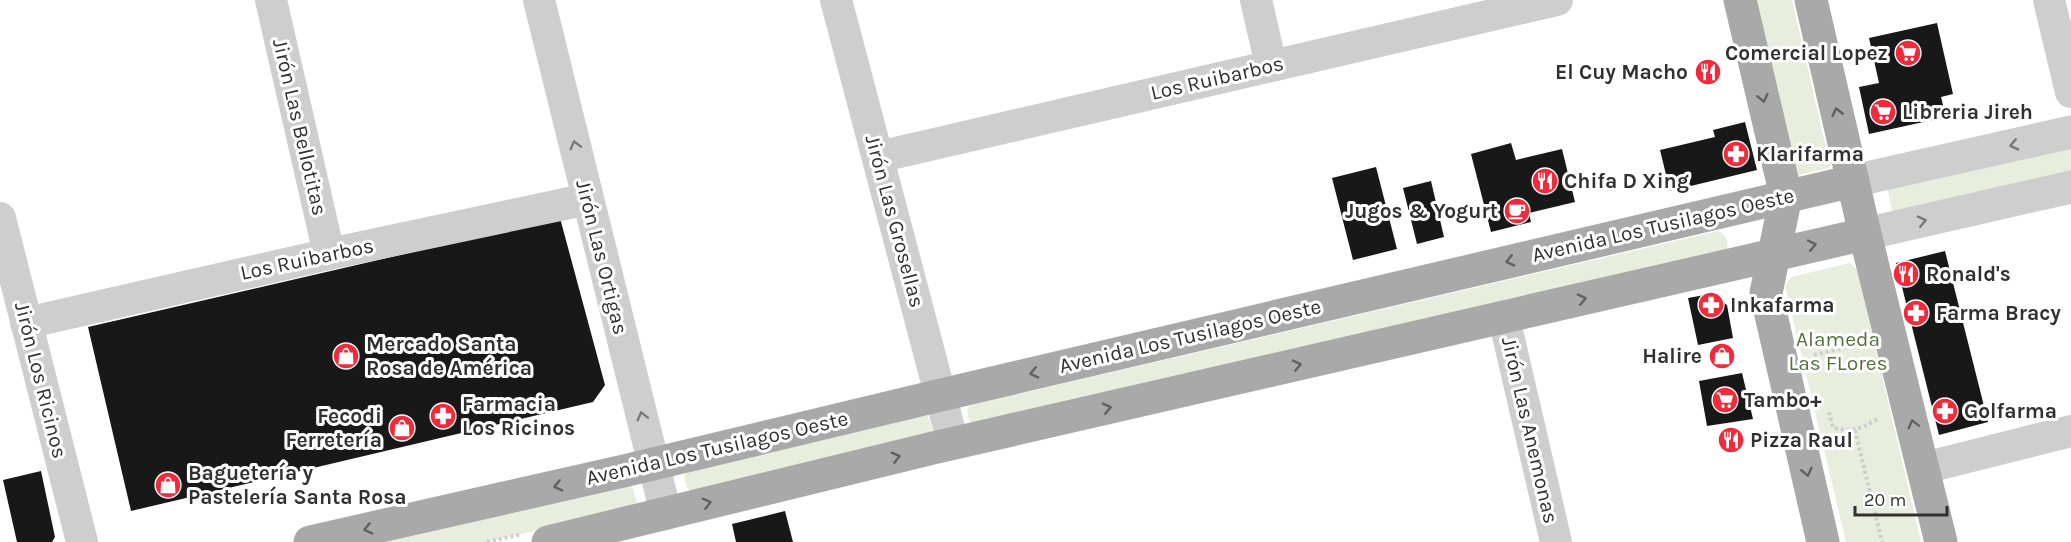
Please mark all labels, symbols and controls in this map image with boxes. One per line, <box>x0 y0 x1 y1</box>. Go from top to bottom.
street label: Jirón Las Bellotitas <box>268 36 332 218</box>
supermarket icon: Comercial Lopez <box>1893 38 1923 68</box>
place label: Comercial Lopez <box>1725 41 1888 65</box>
street label: Los Ruibarbos <box>1148 51 1286 105</box>
restaurant icon: El Cuy Macho <box>1693 57 1723 87</box>
place label: El Cuy Macho <box>1555 60 1688 84</box>
one-way arrow <box>1755 93 1768 103</box>
supermarket icon: Libreria Jireh <box>1868 97 1898 127</box>
place label: Libreria Jireh <box>1902 100 2033 124</box>
one-way arrow <box>1832 107 1845 117</box>
street label: Jirón Las Grosellas <box>860 132 930 310</box>
one-way arrow <box>2009 138 2019 151</box>
pharmacy icon: Klarifarma <box>1721 139 1751 169</box>
one-way arrow <box>569 140 582 150</box>
place label: Klarifarma <box>1756 142 1864 166</box>
restaurant icon: Chifa D Xing <box>1530 166 1560 196</box>
place label: Chifa D Xing <box>1564 169 1689 193</box>
street label: Jirón Las Ortigas <box>571 177 633 337</box>
street label: Avenida Los Tusilagos Oeste <box>1530 183 1796 267</box>
cafe icon: Jugos & Yogurt <box>1502 196 1532 226</box>
place label: Jugos & Yogurt <box>1345 199 1498 223</box>
one-way arrow <box>1917 216 1927 229</box>
street label: Los Ruibarbos <box>238 233 376 285</box>
one-way arrow <box>1807 240 1817 253</box>
one-way arrow <box>1505 253 1515 266</box>
restaurant icon: Ronald's <box>1891 259 1921 289</box>
place label: Ronald's <box>1926 262 2011 286</box>
pharmacy icon: Inkafarma <box>1696 290 1726 320</box>
place label: Inkafarma <box>1730 293 1835 317</box>
street label: Avenida Los Tusilagos Oeste <box>1057 294 1323 378</box>
one-way arrow <box>1576 294 1586 307</box>
pharmacy icon: Farma Bracy <box>1901 298 1931 328</box>
street label: Jirón Los Ricinos <box>10 299 72 461</box>
place label: Farma Bracy <box>1936 301 2061 325</box>
park label: Alameda Las FLores <box>1788 327 1888 375</box>
place label: Mercado Santa Rosa de América <box>366 332 532 380</box>
street label: Jirón Las Anemonas <box>1497 334 1563 526</box>
shop icon: Mercado Santa Rosa de América <box>331 341 361 371</box>
shop icon: Halire <box>1707 341 1737 371</box>
place label: Halire <box>1642 344 1702 368</box>
one-way arrow <box>1292 359 1302 372</box>
one-way arrow <box>1029 365 1039 378</box>
supermarket icon: Tambo+ <box>1710 385 1740 415</box>
place label: Tambo+ <box>1744 388 1821 412</box>
place label: Farmacia Los Ricinos <box>462 392 575 440</box>
pharmacy icon: Golfarma <box>1930 396 1960 426</box>
place label: Golfarma <box>1964 399 2057 423</box>
pharmacy icon: Farmacia Los Ricinos <box>428 401 458 431</box>
one-way arrow <box>1102 402 1112 415</box>
place label: Fecodi Ferretería <box>286 404 382 452</box>
street label: Avenida Los Tusilagos Oeste <box>584 406 850 490</box>
one-way arrow <box>636 411 649 421</box>
shop icon: Fecodi Ferretería <box>387 413 417 443</box>
one-way arrow <box>1907 419 1920 429</box>
restaurant icon: Pizza Raul <box>1716 425 1746 455</box>
place label: Pizza Raul <box>1750 428 1853 452</box>
one-way arrow <box>891 451 901 464</box>
place label: Baguetería y Pastelería Santa Rosa <box>188 461 407 509</box>
one-way arrow <box>1800 467 1813 477</box>
shop icon: Baguetería y Pastelería Santa Rosa <box>153 470 183 500</box>
one-way arrow <box>553 479 563 492</box>
scale bar <box>1855 479 1946 517</box>
text: 20 m <box>1864 489 1906 511</box>
one-way arrow <box>702 498 712 511</box>
one-way arrow <box>363 522 373 535</box>

